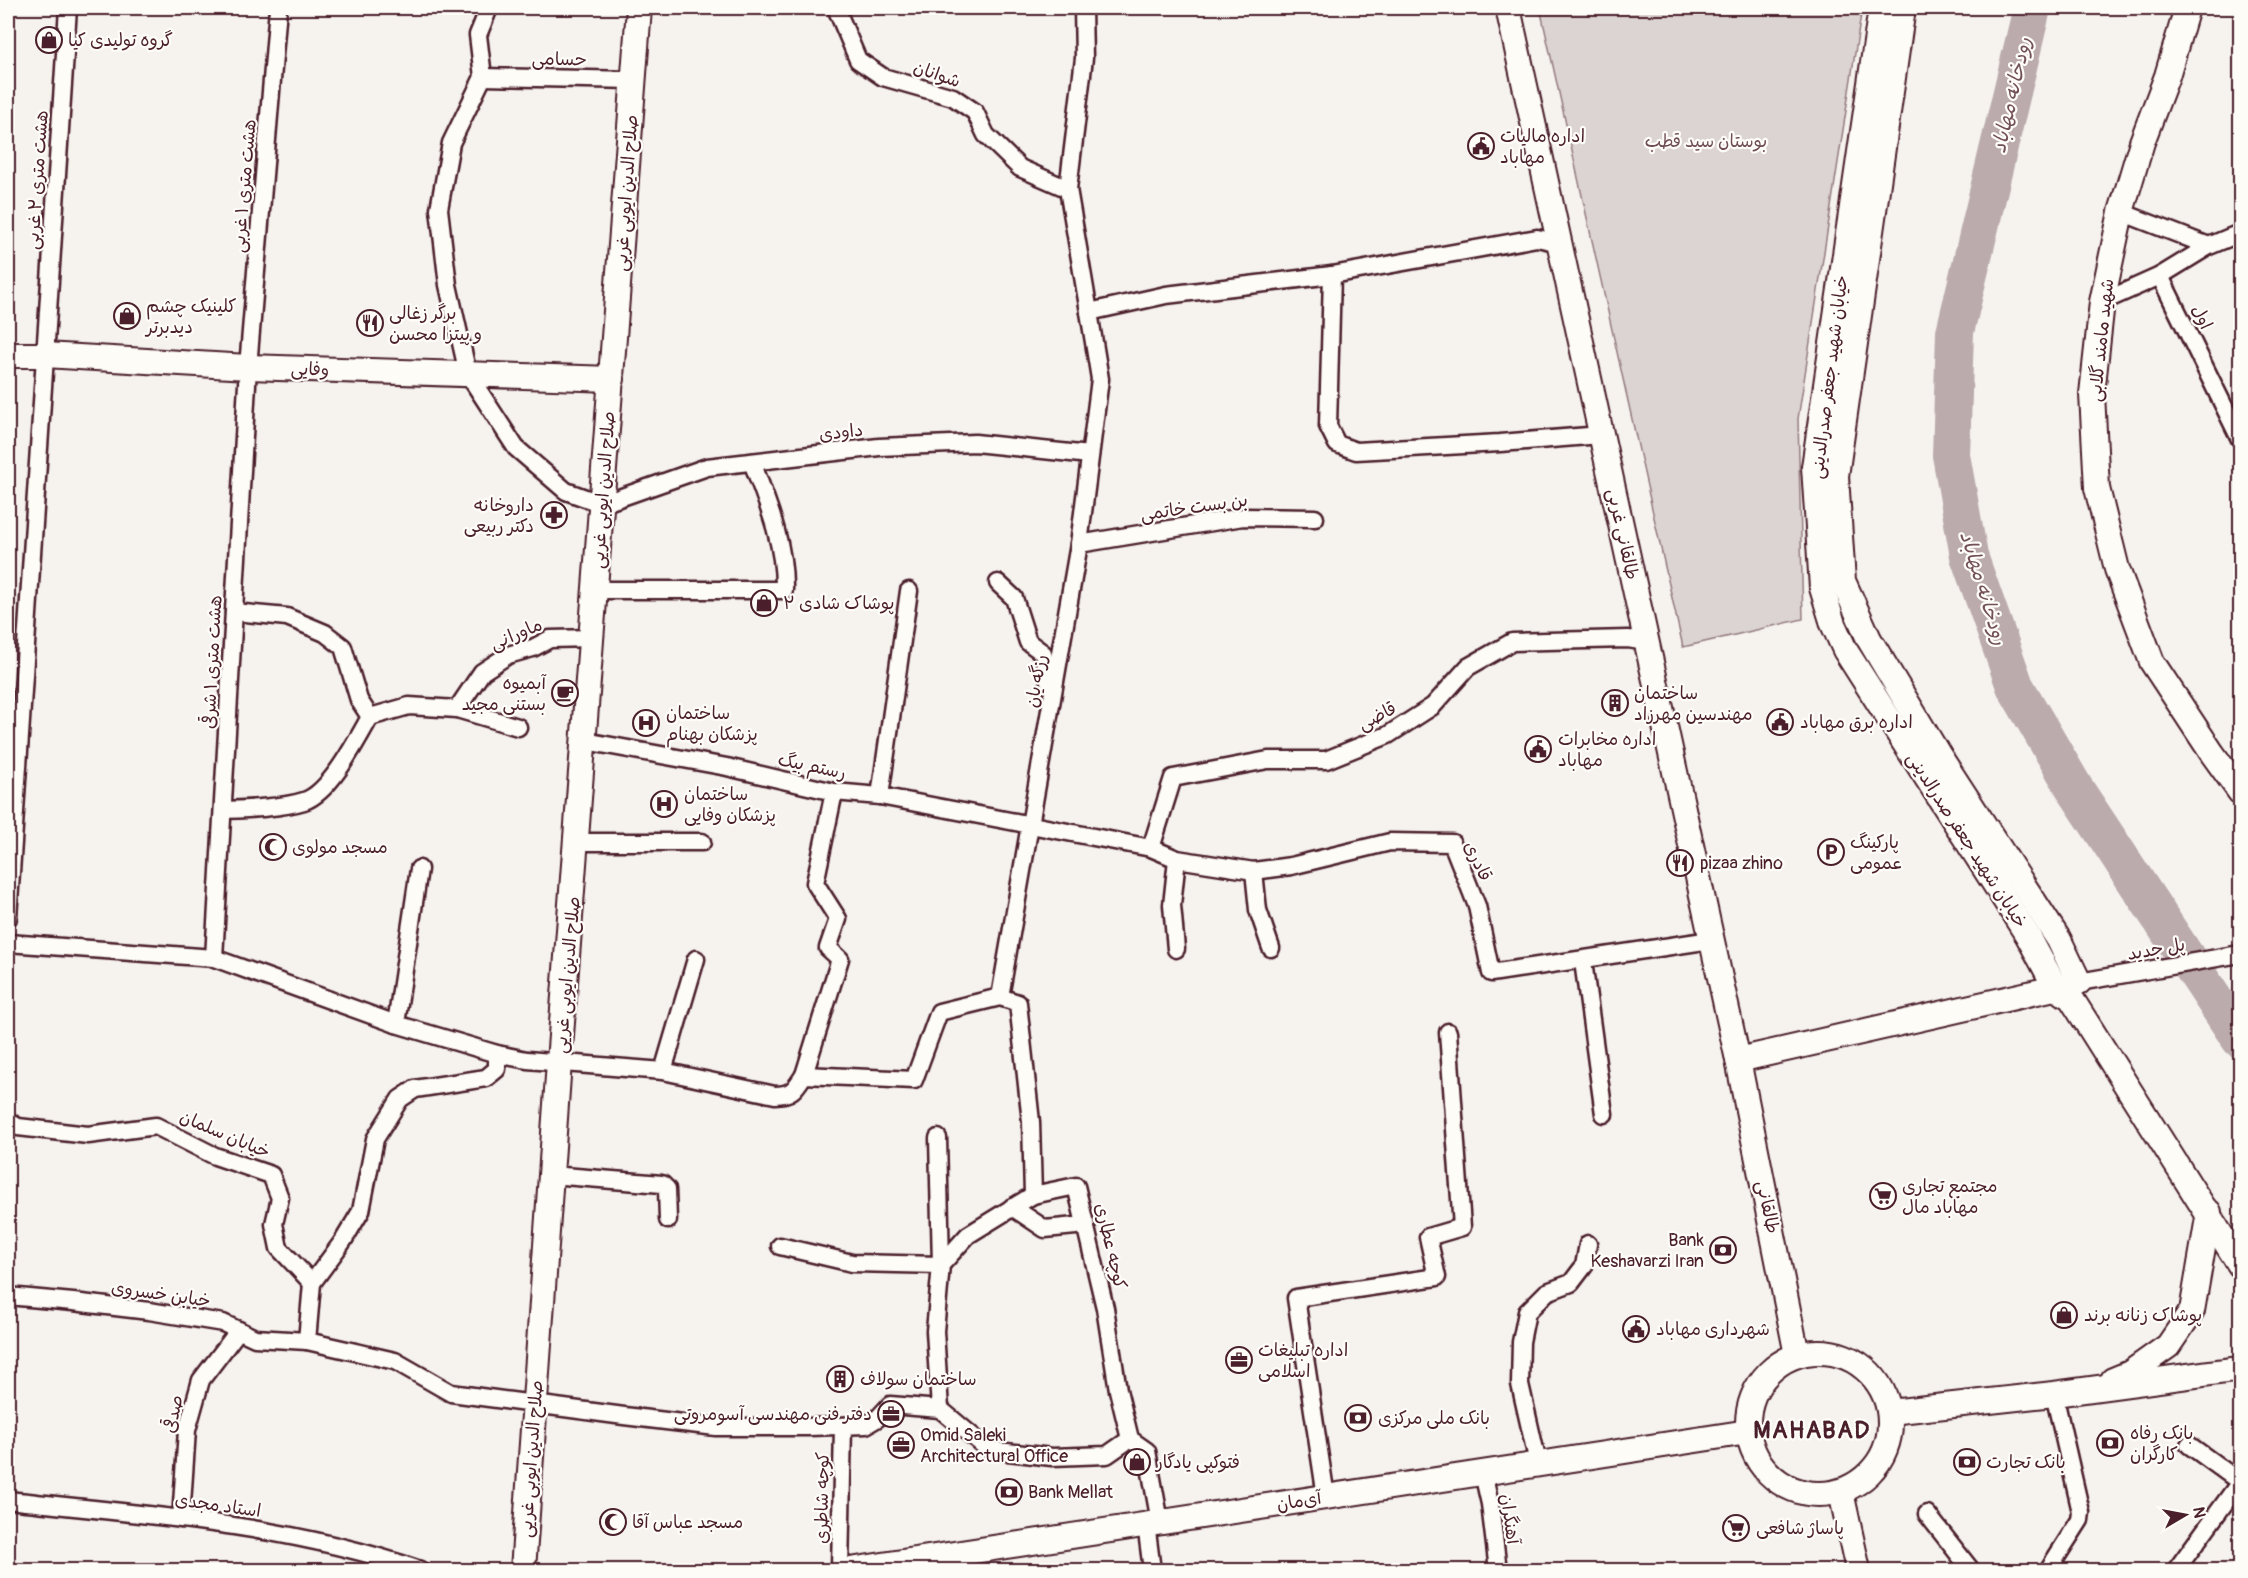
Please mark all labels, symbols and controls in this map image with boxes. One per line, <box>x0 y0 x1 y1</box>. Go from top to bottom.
shop icon: گروه تولیدی کیا <box>34 25 64 55</box>
place label: گروه تولیدی کیا <box>68 29 173 52</box>
water label: رودخانه مهاباد <box>1986 35 2037 155</box>
street label: حسامی <box>531 48 587 71</box>
street label: شوانان <box>910 56 963 93</box>
street label: هشت متری ۲ غربی <box>21 110 54 251</box>
street label: صلاح الدین ایوبی غربی <box>610 114 643 272</box>
street label: هشت متری ۱ غربی <box>227 118 262 254</box>
place label: اداره مالیات مهاباد <box>1500 125 1585 169</box>
park label: بوستان سید قطب <box>1645 130 1767 153</box>
public building icon: اداره مالیات مهاباد <box>1466 131 1496 161</box>
street label: خیابان شهید جعفر صدرالدینی <box>1806 274 1853 480</box>
street label: شهید مامند گلابی <box>2084 277 2119 403</box>
place label: کلینیک چشم دیدبرتر <box>144 295 237 339</box>
shop icon: کلینیک چشم دیدبرتر <box>112 301 142 331</box>
street label: اول <box>2186 301 2217 333</box>
place label: برگر زغالی و پیتزا محسن <box>389 302 482 346</box>
restaurant icon: برگر زغالی و پیتزا محسن <box>355 308 385 338</box>
street label: وفایی <box>290 357 330 382</box>
street label: صلاح الدین ایوبی غریی <box>587 411 620 570</box>
street label: داودی <box>818 418 864 447</box>
street label: طالقانی غربی <box>1602 486 1643 582</box>
street label: بن بست خاتمی <box>1139 489 1249 526</box>
place label: داروخانه دکتر ربیعی <box>464 494 534 538</box>
pharmacy icon: داروخانه دکتر ربیعی <box>539 500 569 530</box>
water label: رودخانه مهاباد <box>1954 528 2013 649</box>
shop icon: پوشاک شادی ۲ <box>749 588 779 618</box>
place label: پوشاک شادی ۲ <box>783 592 894 615</box>
street label: هشت متری ۱ شرقی <box>197 594 227 730</box>
street label: ماورانی <box>487 613 546 656</box>
street label: رزگه یان <box>1020 653 1053 710</box>
place label: آبمیوه بستنی مجید <box>462 672 548 716</box>
cafe icon: آبمیوه بستنی مجید <box>550 678 580 708</box>
place label: ساختمان مهندسین مهرزاد <box>1634 682 1753 726</box>
building icon: ساختمان مهندسین مهرزاد <box>1600 688 1630 718</box>
street label: قاضی <box>1354 697 1400 736</box>
place label: ساختمان پزشکان بهنام <box>666 702 758 748</box>
public building icon: اداره برق مهاباد <box>1765 707 1795 737</box>
hospital icon: ساختمان پزشکان بهنام <box>631 708 661 738</box>
place label: اداره برق مهاباد <box>1800 711 1913 734</box>
place label: اداره مخابرات مهاباد <box>1558 728 1656 772</box>
public building icon: اداره مخابرات مهاباد <box>1523 734 1553 764</box>
street label: رستم بیگ <box>775 748 848 787</box>
street label: خیابان شهید جعفر صدرالدینی <box>1901 748 2032 933</box>
place label: ساختمان پزشکان وفایی <box>684 783 776 827</box>
hospital icon: ساختمان پزشکان وفایی <box>649 789 679 819</box>
place label: پارکینگ عمومی <box>1850 831 1903 875</box>
mosque icon: مسجد مولوی <box>258 832 288 862</box>
place label: مسجد مولوی <box>292 836 388 859</box>
parking icon: پارکینگ عمومی <box>1816 837 1846 867</box>
street label: قادری <box>1458 838 1497 885</box>
restaurant icon: pizaa zhino <box>1665 848 1695 878</box>
place label: pizaa zhino <box>1700 852 1783 875</box>
street label: صلاح الدین ایوبی غریی <box>549 895 586 1055</box>
street label: پل جدید <box>2125 933 2187 966</box>
street label: خیابان سلمان <box>176 1105 273 1164</box>
place label: مجتمع تجاری مهاباد مال <box>1902 1175 1997 1219</box>
street label: طالقانی <box>1751 1179 1784 1236</box>
supermarket icon: مجتمع تجاری مهاباد مال <box>1868 1181 1898 1211</box>
street label: کوچه عطاری <box>1089 1201 1132 1292</box>
place label: Bank Keshavarzi Iran <box>1591 1229 1704 1273</box>
bank icon: Bank Keshavarzi Iran <box>1708 1235 1738 1265</box>
street label: خیابن خسروی <box>110 1276 212 1313</box>
shop icon: پوشاک زنانه برند <box>2049 1300 2079 1330</box>
place label: پوشاک زنانه برند <box>2084 1304 2202 1327</box>
public building icon: شهرداری مهاباد <box>1621 1314 1651 1344</box>
place label: شهرداری مهاباد <box>1656 1318 1770 1341</box>
place label: اداره تبلیغات اسلامی <box>1258 1339 1348 1383</box>
office icon: اداره تبلیغات اسلامی <box>1224 1345 1254 1375</box>
building icon: ساختمان سولاف <box>825 1364 855 1394</box>
place label: ساختمان سولاف <box>860 1368 977 1391</box>
street label: صلاح الدین ایوبی غریی <box>515 1380 548 1539</box>
street label: صدقی <box>157 1393 189 1435</box>
office icon: دفتر فنی مهندسی آسومروتی <box>876 1399 906 1429</box>
place label: دفتر فنی مهندسی آسومروتی <box>674 1403 872 1426</box>
bank icon: بانک ملی مرکزی <box>1343 1403 1373 1433</box>
place label: بانک ملی مرکزی <box>1378 1407 1490 1430</box>
district label: MAHABAD <box>1753 1416 1871 1445</box>
place label: بانک رفاه کارگران <box>2130 1422 2193 1466</box>
place label: Omid Saleki Architectural Office <box>920 1424 1068 1468</box>
bank icon: بانک رفاه کارگران <box>2095 1428 2125 1458</box>
office icon: Omid Saleki Architectural Office <box>886 1430 916 1460</box>
shop icon: فتوکپی یادگار <box>1122 1447 1152 1477</box>
bank icon: بانک تجارت <box>1952 1447 1982 1477</box>
place label: فتوکپی یادگار <box>1154 1451 1240 1474</box>
place label: بانک تجارت <box>1986 1451 2066 1474</box>
street label: کوچه شاطری <box>810 1452 835 1544</box>
bank icon: Bank Mellat <box>994 1477 1024 1507</box>
place label: Bank Mellat <box>1028 1481 1114 1504</box>
north arrow <box>2155 1485 2215 1545</box>
street label: آی‌مان <box>1275 1486 1325 1516</box>
street label: استاد مجدی <box>173 1488 262 1523</box>
street label: آهنگران <box>1495 1492 1525 1547</box>
text: N <box>2188 1506 2210 1520</box>
mosque icon: مسجد عباس آقا <box>598 1507 628 1537</box>
place label: مسجد عباس آقا <box>632 1511 743 1534</box>
supermarket icon: پاساژ شافعی <box>1721 1513 1751 1543</box>
place label: پاساژ شافعی <box>1756 1517 1844 1540</box>

